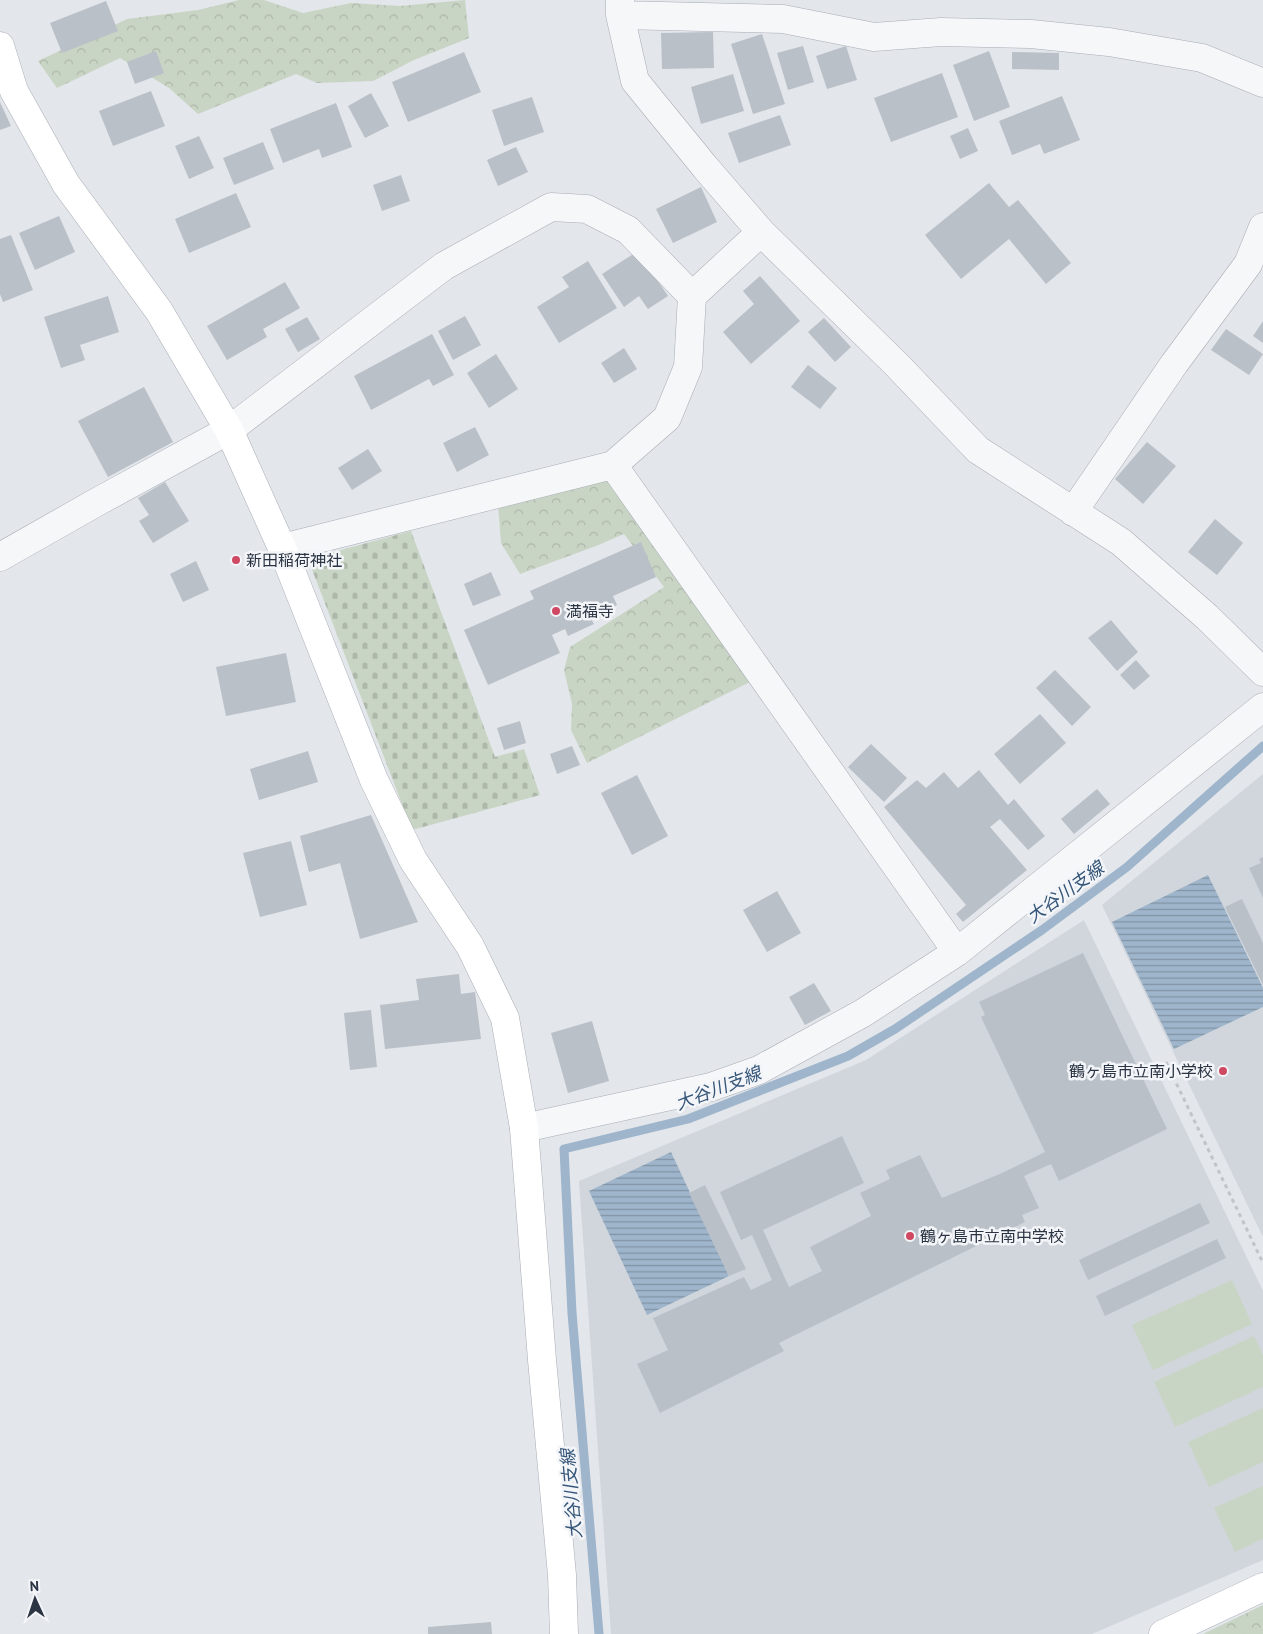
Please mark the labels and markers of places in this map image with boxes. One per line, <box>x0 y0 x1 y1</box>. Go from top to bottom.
place label: 新田稲荷神社 <box>246 550 342 570</box>
marker: 新田稲荷神社 <box>230 554 242 566</box>
place label: 満福寺 <box>566 601 614 621</box>
marker: 満福寺 <box>550 605 562 617</box>
place label: 鶴ヶ島市立南小学校 <box>1069 1061 1213 1081</box>
marker: 鶴ヶ島市立南小学校 <box>1217 1065 1229 1077</box>
place label: 鶴ヶ島市立南中学校 <box>920 1226 1064 1246</box>
marker: 鶴ヶ島市立南中学校 <box>904 1230 916 1242</box>

